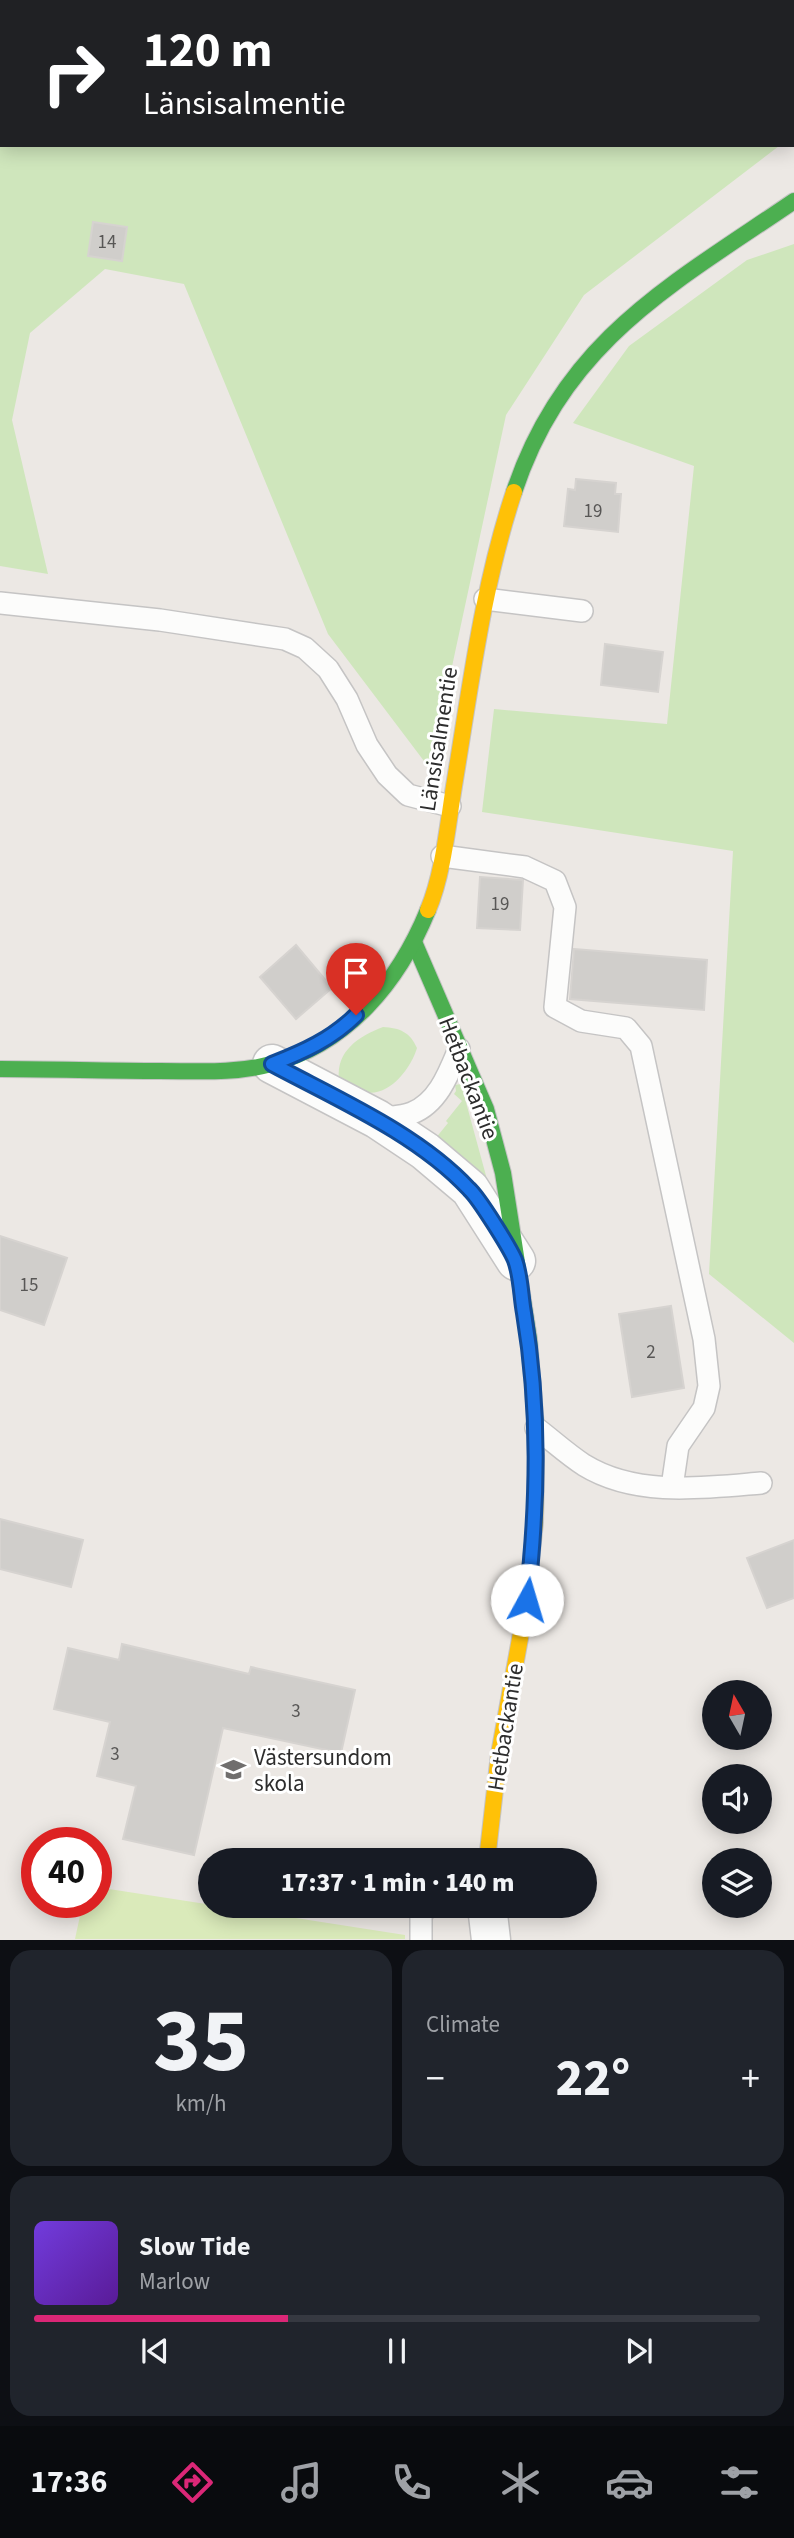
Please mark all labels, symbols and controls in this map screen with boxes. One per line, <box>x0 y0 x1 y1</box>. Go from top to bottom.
text: 120 m <box>143 16 272 86</box>
icon: right <box>28 28 119 119</box>
text: Länsisalmentie <box>143 81 346 127</box>
house number: 14 <box>98 229 116 256</box>
house number: 19 <box>584 498 602 525</box>
street label: Länsisalmentie <box>411 665 466 814</box>
house number: 19 <box>491 891 509 918</box>
pin <box>326 943 386 1015</box>
icon: arrive <box>337 954 375 992</box>
street label: Hetbackantie <box>430 1012 507 1144</box>
house number: 15 <box>20 1272 38 1299</box>
house number: 2 <box>646 1339 656 1366</box>
position arrow <box>490 1563 564 1637</box>
street label: Hetbackantie <box>479 1661 532 1793</box>
north arrow <box>702 1680 772 1750</box>
map controls <box>702 1680 772 1918</box>
house number: 3 <box>291 1698 301 1725</box>
house number: 3 <box>110 1741 120 1768</box>
place label: Västersundom skola <box>254 1741 392 1800</box>
school or university icon: Västersundom skola <box>220 1756 248 1784</box>
button: sound <box>702 1764 772 1834</box>
speed limit sign: 40 <box>21 1827 112 1918</box>
button: layers <box>702 1848 772 1918</box>
text: 17:37 · 1 min · 140 m <box>281 1864 514 1901</box>
text: 35 <box>153 1977 249 2106</box>
text: Climate <box>426 2008 500 2041</box>
text: 22° <box>556 2042 630 2116</box>
text: − <box>426 2052 445 2106</box>
text: + <box>741 2052 760 2106</box>
text: km/h <box>175 2087 227 2120</box>
text: Slow Tide <box>139 2228 250 2265</box>
text: Marlow <box>139 2265 210 2298</box>
icon: previous <box>136 2332 174 2370</box>
icon: pause <box>378 2332 416 2370</box>
icon: next <box>620 2332 658 2370</box>
icon: directions <box>168 2458 217 2507</box>
icon: music <box>277 2458 326 2507</box>
icon: phone <box>387 2458 436 2507</box>
icon: climate <box>496 2458 545 2507</box>
icon: car <box>605 2458 654 2507</box>
icon: filters <box>715 2458 764 2507</box>
text: 17:36 <box>30 2459 107 2505</box>

